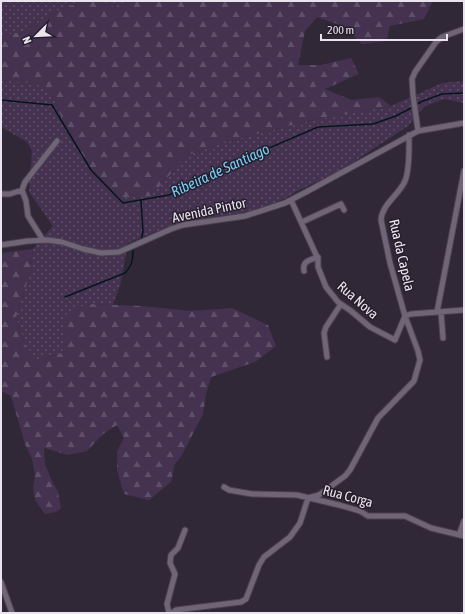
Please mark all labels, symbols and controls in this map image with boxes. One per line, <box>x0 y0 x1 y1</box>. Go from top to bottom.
north arrow <box>16 16 56 56</box>
scale bar <box>321 16 447 42</box>
text: 200 m <box>327 23 354 37</box>
text: N <box>20 35 34 45</box>
water label: Ribeira de Santiago <box>168 140 272 200</box>
street label: Avenida Pintor <box>171 194 248 226</box>
street label: Rua da Capela <box>386 217 418 293</box>
street label: Rua Nova <box>334 278 382 322</box>
street label: Rua Corga <box>321 482 375 510</box>

